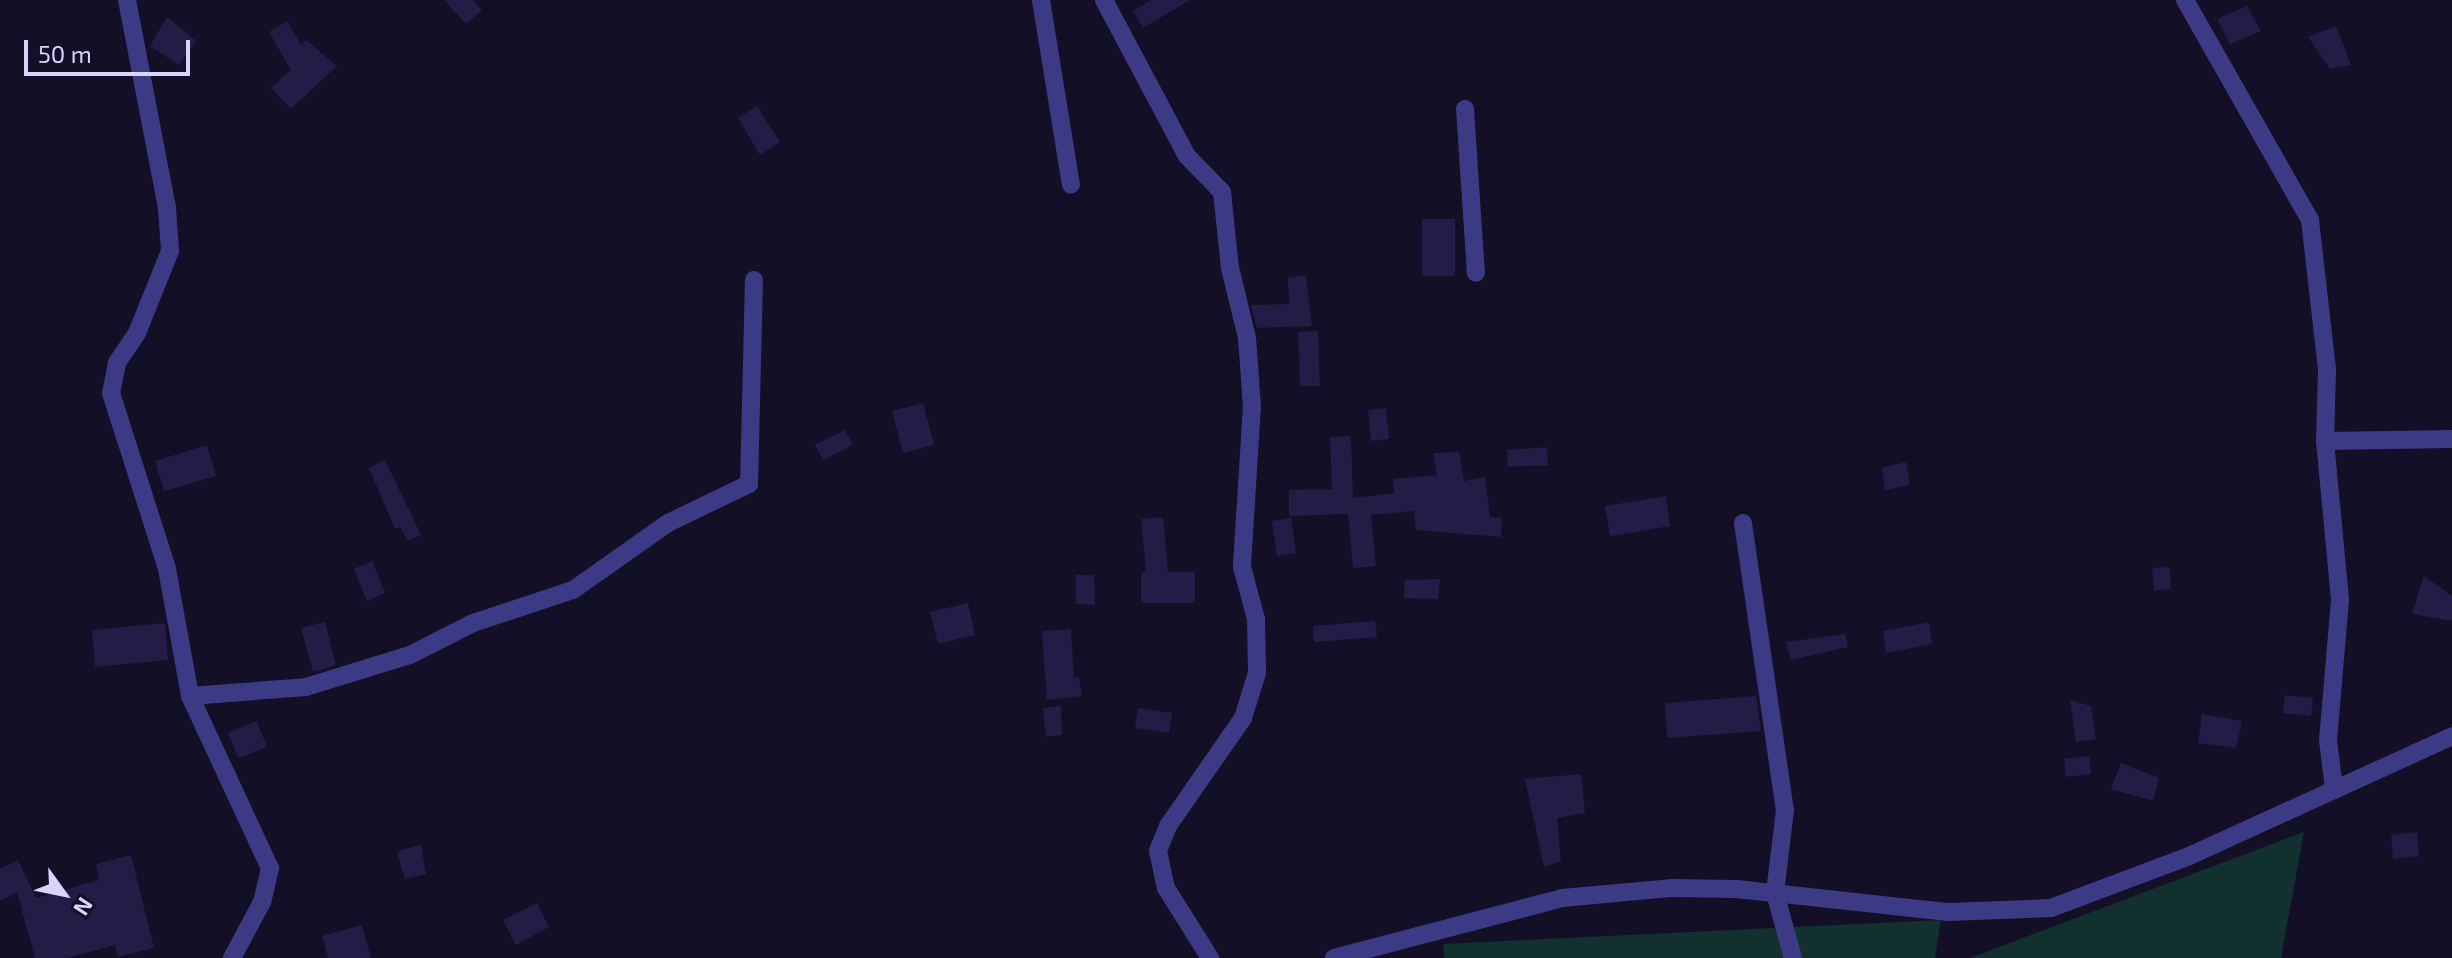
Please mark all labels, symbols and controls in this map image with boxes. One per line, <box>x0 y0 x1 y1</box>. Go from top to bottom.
scale bar <box>28 24 194 74</box>
text: 50 m <box>38 39 92 68</box>
north arrow <box>24 854 104 934</box>
text: N <box>69 893 99 921</box>

